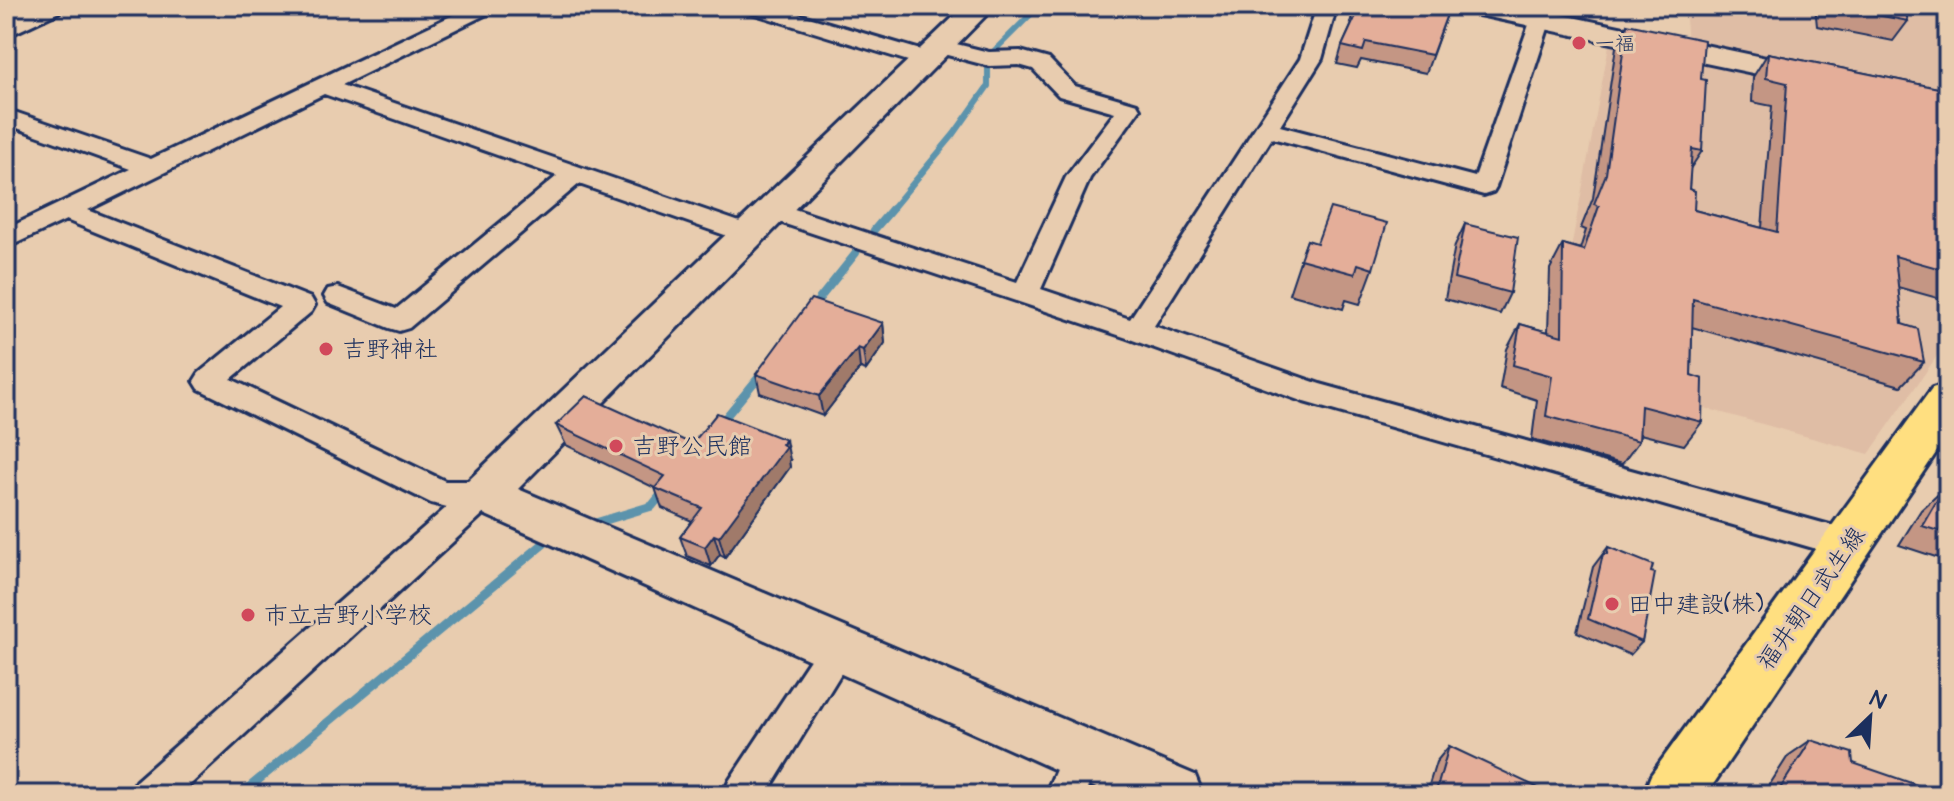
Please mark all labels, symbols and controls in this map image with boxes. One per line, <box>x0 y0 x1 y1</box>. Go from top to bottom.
place label: 一福 <box>1595 30 1635 58</box>
marker: 一福 <box>1570 34 1588 52</box>
place label: 吉野神社 <box>342 333 438 367</box>
marker: 吉野神社 <box>317 340 335 358</box>
place label: 吉野公民館 <box>632 430 752 464</box>
marker: 吉野公民館 <box>607 437 625 455</box>
street label: 福井朝日武生線 <box>1750 520 1874 677</box>
place label: 田中建設(株) <box>1628 588 1764 622</box>
marker: 田中建設(株) <box>1603 595 1621 613</box>
place label: 市立吉野小学校 <box>264 599 432 633</box>
marker: 市立吉野小学校 <box>239 606 257 624</box>
north arrow <box>1830 677 1910 757</box>
text: N <box>1865 683 1891 717</box>

